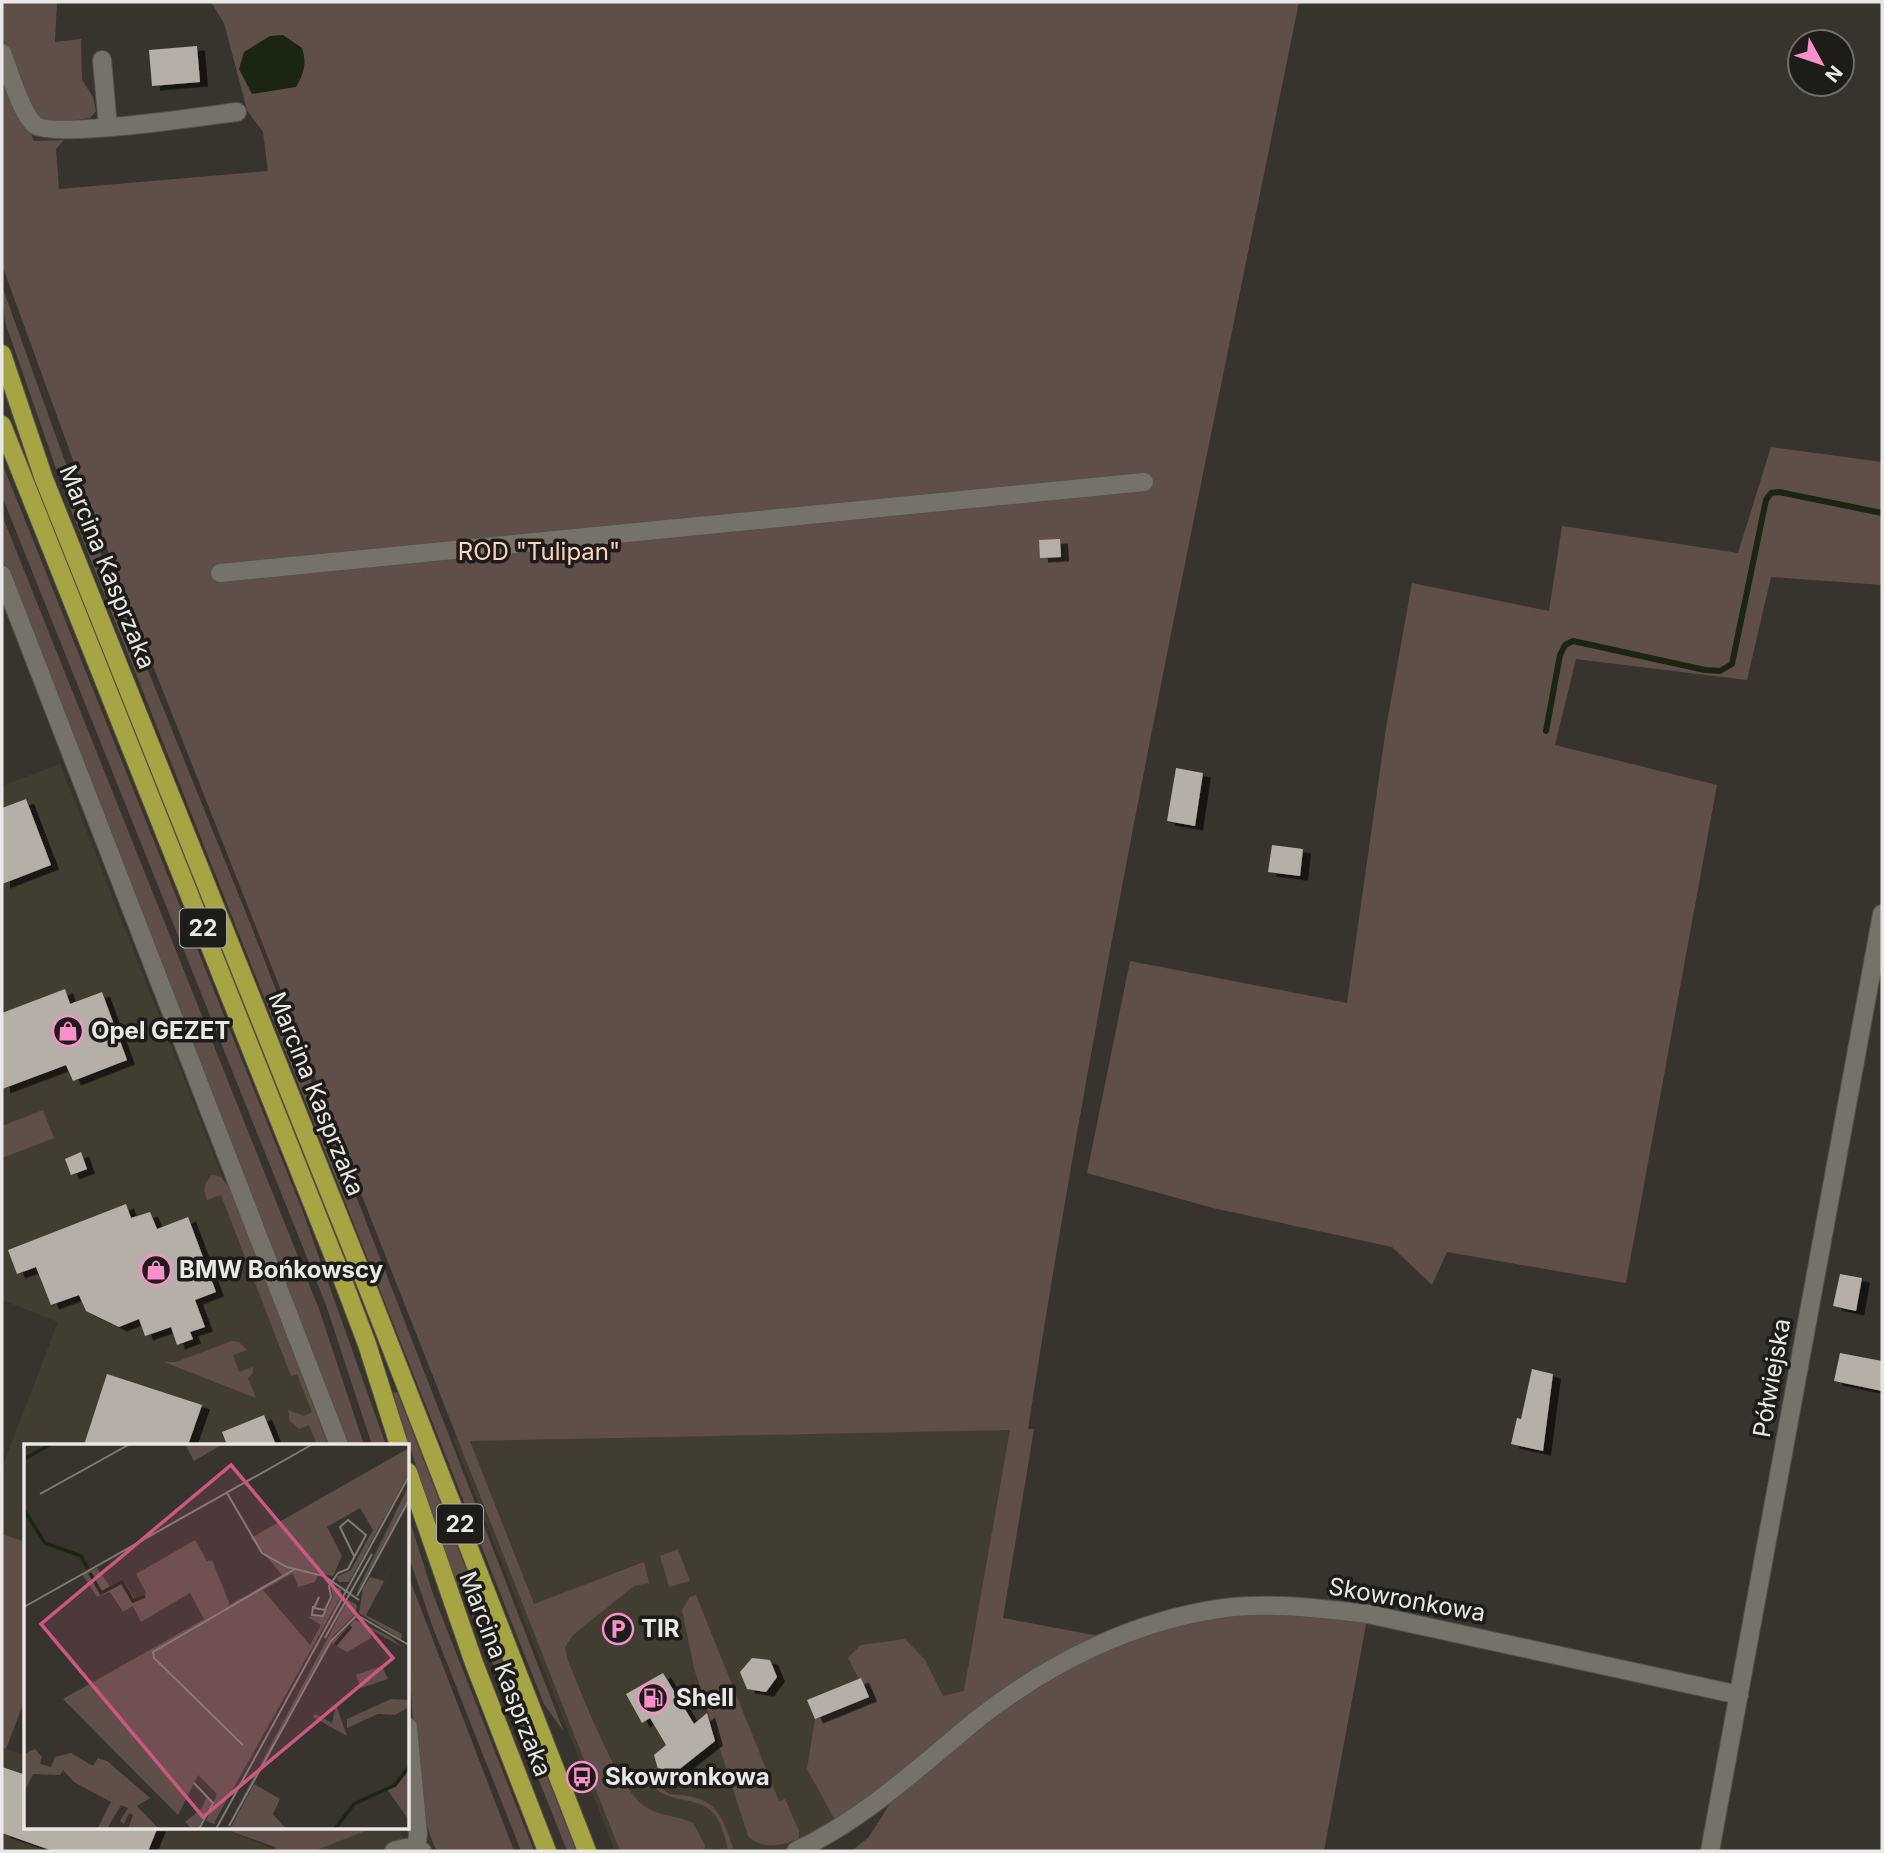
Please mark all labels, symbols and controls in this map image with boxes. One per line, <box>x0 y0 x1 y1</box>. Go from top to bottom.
north arrow <box>1786 28 1856 98</box>
text: N <box>1820 61 1847 87</box>
street label: Marcina Kasprzaka <box>53 461 162 673</box>
park label: ROD "Tulipan" <box>458 537 620 566</box>
road number: 22 <box>180 909 226 948</box>
street label: Marcina Kasprzaka <box>262 988 371 1200</box>
shop icon: Opel GEZET <box>51 1014 85 1048</box>
place label: Opel GEZET <box>91 1016 230 1045</box>
shop icon: BMW Bońkowscy <box>139 1253 173 1287</box>
place label: BMW Bońkowscy <box>179 1255 384 1284</box>
street label: Półwiejska <box>1747 1316 1796 1440</box>
inset map <box>24 1444 410 1828</box>
road number: 22 <box>437 1504 483 1544</box>
street label: Marcina Kasprzaka <box>453 1567 558 1780</box>
street label: Skowronkowa <box>1326 1571 1488 1628</box>
parking icon: TIR <box>601 1612 635 1646</box>
place label: TIR <box>641 1614 680 1643</box>
fuel station icon: Shell <box>636 1681 670 1715</box>
place label: Shell <box>676 1683 734 1712</box>
bus stop icon: Skowronkowa <box>565 1760 599 1794</box>
place label: Skowronkowa <box>605 1762 770 1791</box>

